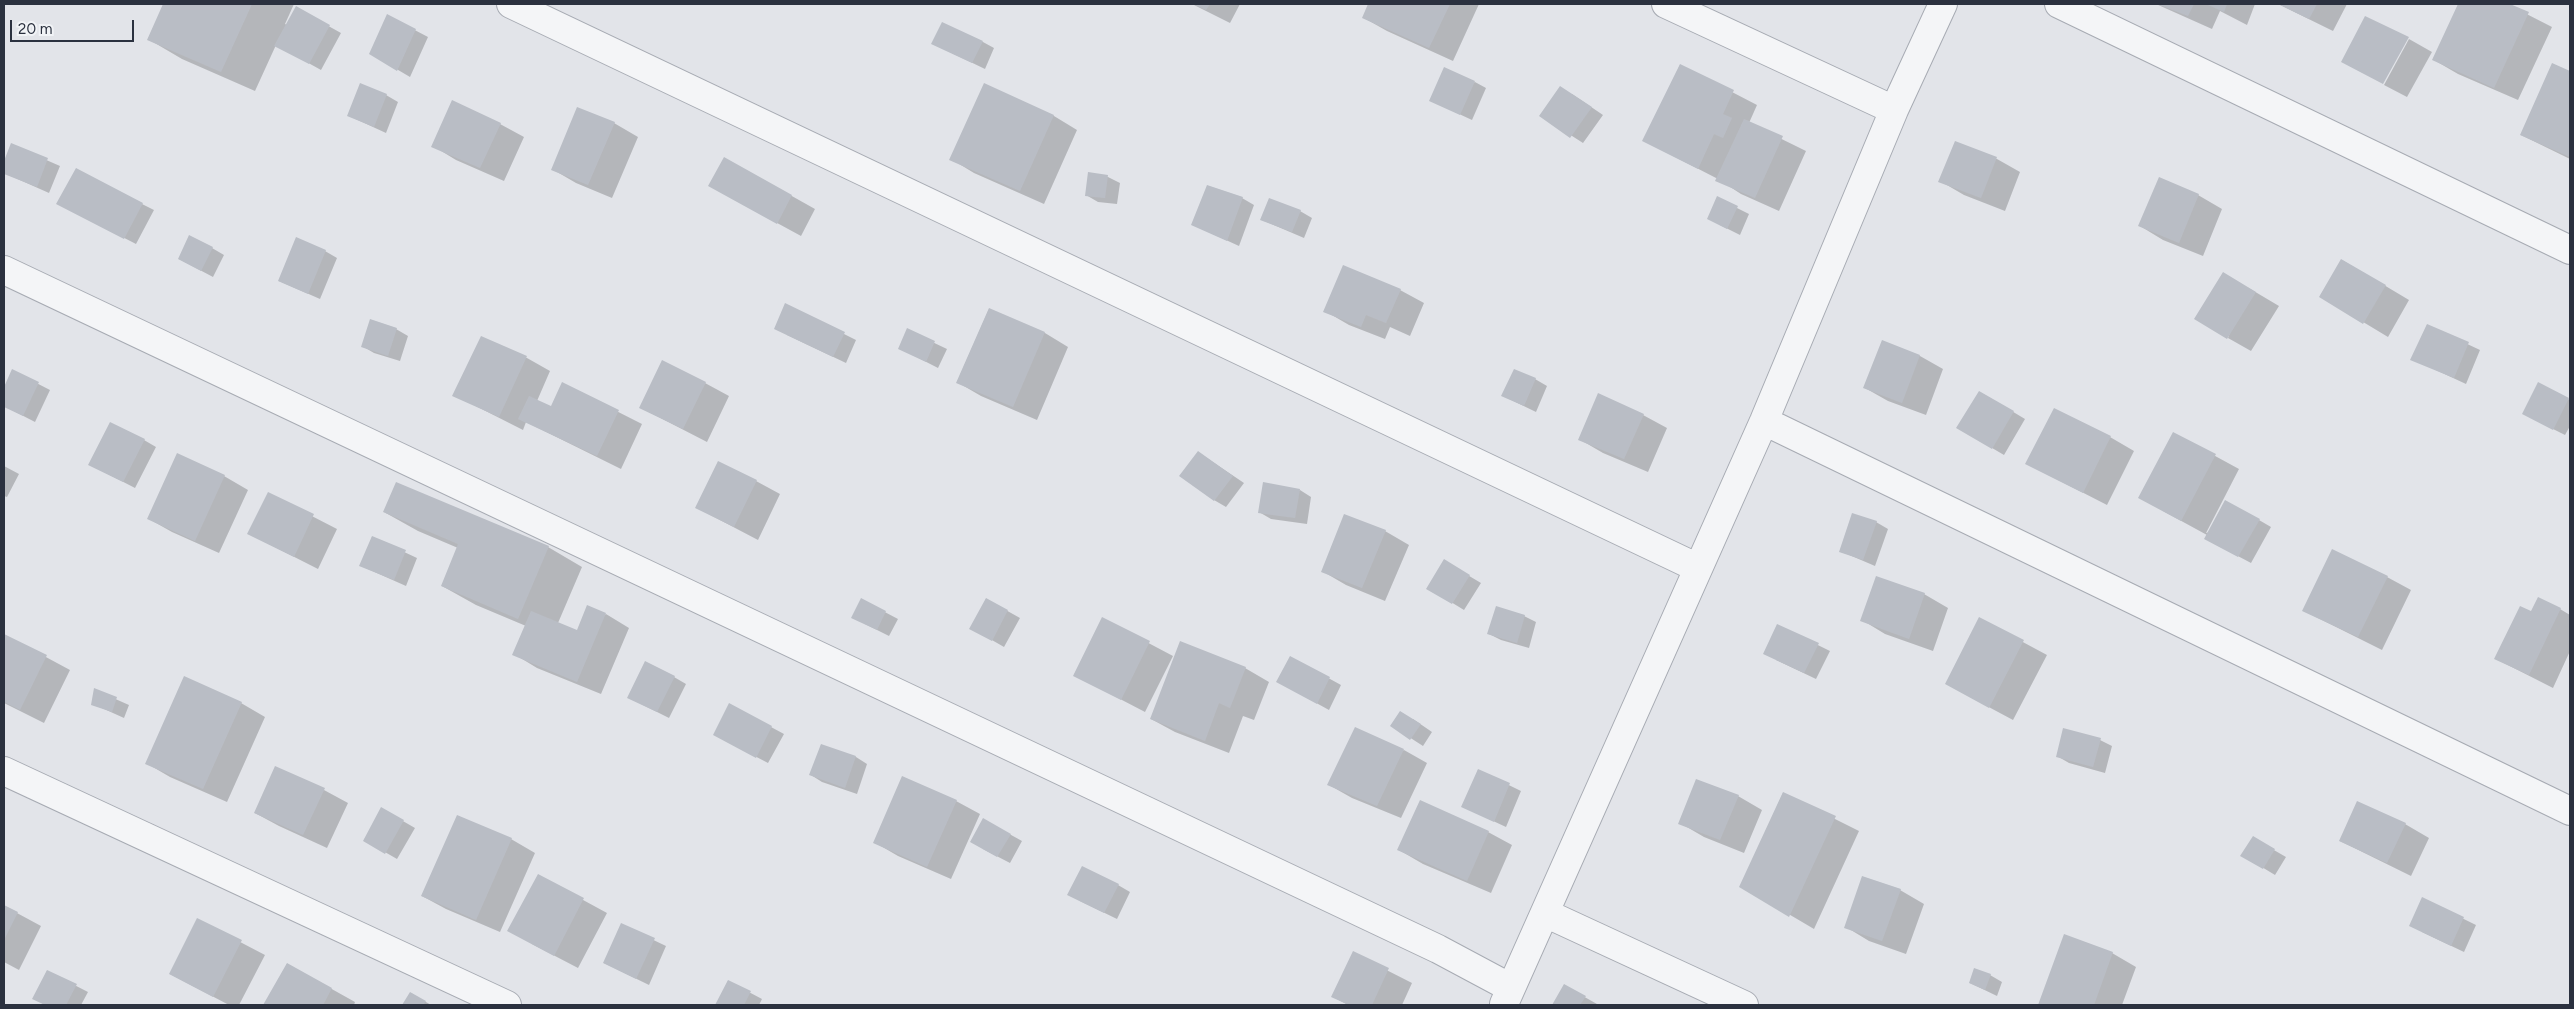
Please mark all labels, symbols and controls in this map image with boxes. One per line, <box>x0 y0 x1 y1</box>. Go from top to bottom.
scale bar <box>12 10 136 42</box>
text: 20 m <box>18 20 52 38</box>

